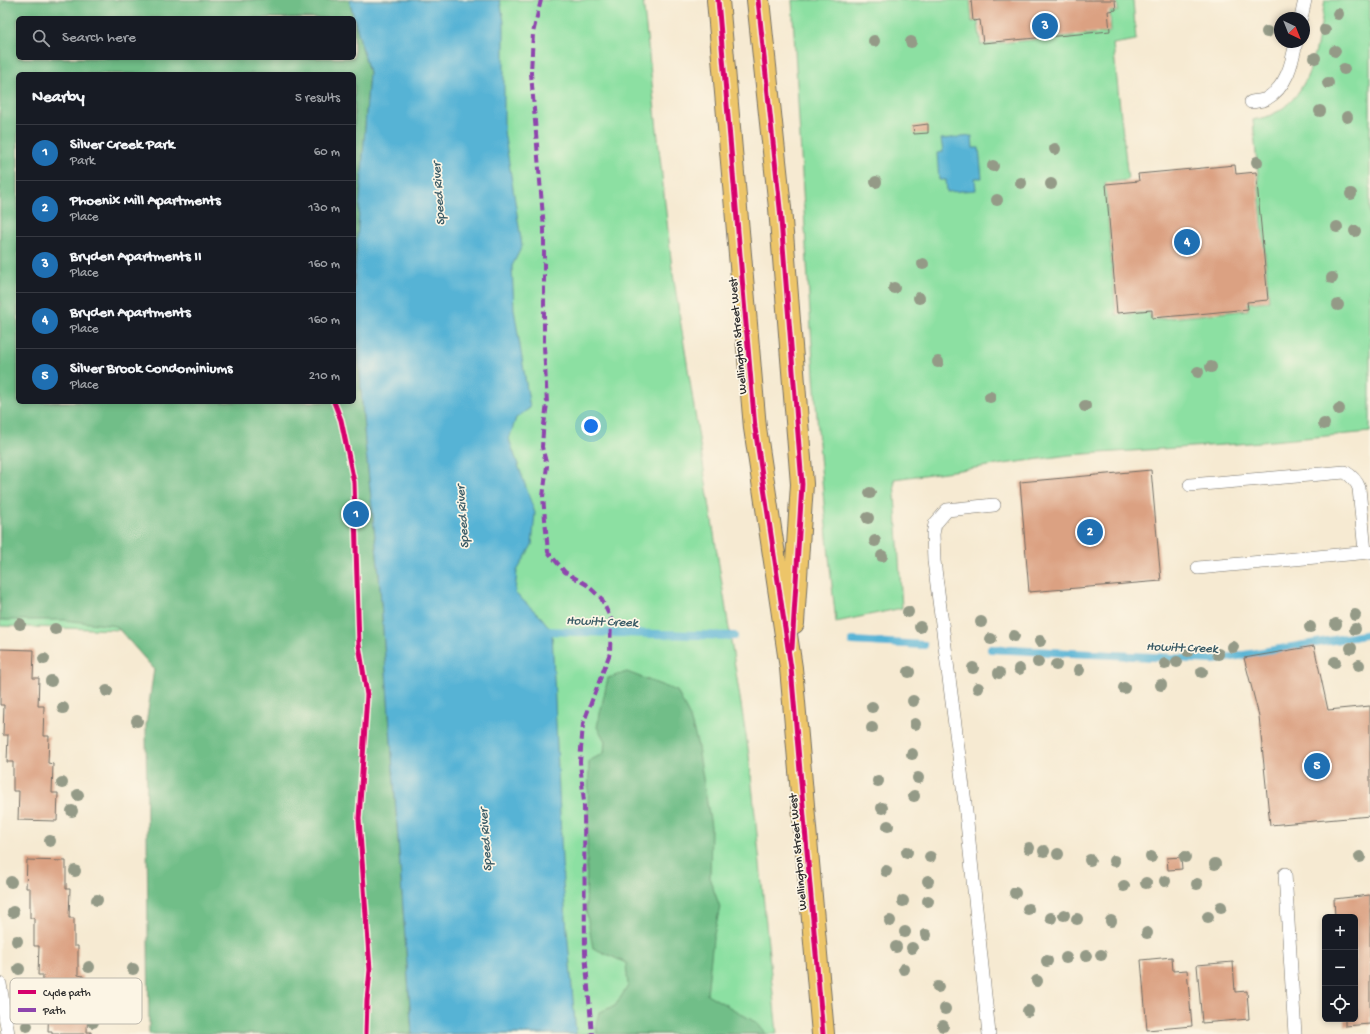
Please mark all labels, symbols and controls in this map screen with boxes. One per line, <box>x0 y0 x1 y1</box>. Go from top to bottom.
pin: 3 <box>1032 11 1058 41</box>
north arrow <box>1274 12 1310 48</box>
search box <box>16 16 356 60</box>
icon: search <box>30 27 52 49</box>
text: Search here <box>62 29 136 47</box>
text: Nearby <box>32 88 85 108</box>
text: 5 results <box>295 91 340 106</box>
text: Silver Creek Park <box>70 136 175 154</box>
text: 1 <box>42 145 48 160</box>
text: 60 m <box>314 145 340 160</box>
text: Park <box>70 154 95 169</box>
water label: Speed River <box>430 159 449 226</box>
text: Phoenix Mill Apartments <box>70 192 221 210</box>
text: 2 <box>42 201 48 216</box>
text: 130 m <box>308 201 340 216</box>
text: Place <box>70 210 98 225</box>
pin: 4 <box>1174 227 1200 257</box>
text: Bryden Apartments II <box>70 248 201 266</box>
text: 3 <box>42 257 48 272</box>
text: 160 m <box>308 257 340 272</box>
text: Place <box>70 266 98 281</box>
street label: Wellington Street West <box>727 276 751 395</box>
text: Bryden Apartments <box>70 304 191 322</box>
text: 4 <box>42 313 48 328</box>
text: 160 m <box>308 313 340 328</box>
text: Place <box>70 322 98 337</box>
text: Silver Brook Condominiums <box>70 360 233 378</box>
text: 5 <box>42 369 48 384</box>
text: 210 m <box>309 369 340 384</box>
text: Place <box>70 378 98 393</box>
your location <box>581 416 601 436</box>
water label: Speed River <box>454 482 473 549</box>
pin: 1 <box>343 499 369 529</box>
pin: 2 <box>1077 517 1103 547</box>
water label: Howitt Creek <box>566 614 639 631</box>
water label: Howitt Creek <box>1146 640 1219 657</box>
pin: 5 <box>1304 751 1330 781</box>
street label: Wellington Street West <box>787 792 811 911</box>
water label: Speed River <box>477 805 496 872</box>
map controls <box>1322 914 1358 1022</box>
button: + <box>1322 914 1358 950</box>
button: − <box>1322 950 1358 986</box>
legend <box>10 978 142 1024</box>
button: locate <box>1322 986 1358 1022</box>
text: Cycle path <box>43 988 91 1000</box>
text: Path <box>42 1006 66 1018</box>

